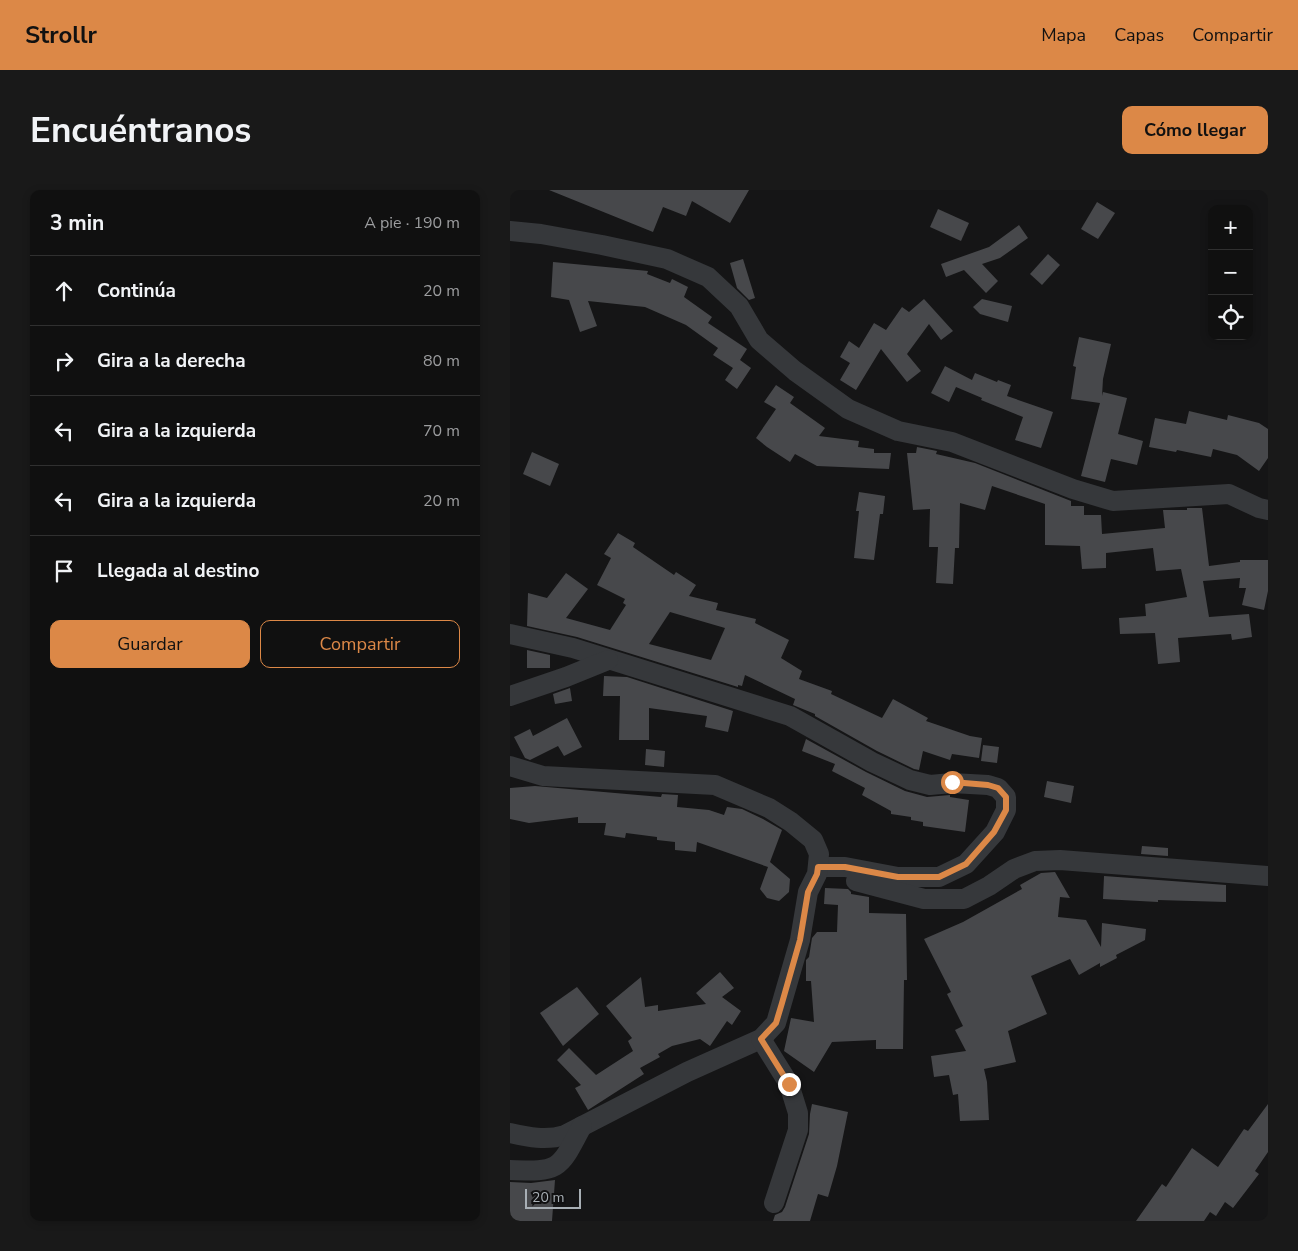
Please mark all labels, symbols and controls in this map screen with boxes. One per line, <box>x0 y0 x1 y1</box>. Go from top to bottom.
text: Strollr <box>25 19 97 51</box>
text: Mapa <box>1041 23 1086 47</box>
text: Capas <box>1114 23 1164 47</box>
text: Compartir <box>1192 23 1273 47</box>
button: Cómo llegar <box>1122 106 1268 154</box>
text: Encuéntranos <box>30 107 251 154</box>
map controls <box>1208 205 1253 340</box>
button: + <box>1208 205 1253 250</box>
text: 3 min <box>50 209 104 237</box>
text: A pie · 190 m <box>364 212 460 234</box>
button: − <box>1208 250 1253 295</box>
icon: ahead <box>50 277 78 305</box>
text: Continúa <box>97 278 176 304</box>
text: 20 m <box>423 280 460 302</box>
button: locate <box>1208 295 1253 340</box>
icon: right <box>50 347 78 375</box>
text: Gira a la derecha <box>97 348 246 374</box>
text: 80 m <box>423 350 460 372</box>
icon: left <box>50 417 78 445</box>
text: Gira a la izquierda <box>97 418 256 444</box>
text: 70 m <box>423 420 460 442</box>
icon: left <box>50 487 78 515</box>
text: Gira a la izquierda <box>97 488 256 514</box>
text: 20 m <box>423 490 460 512</box>
icon: arrive <box>50 557 78 585</box>
text: Llegada al destino <box>97 558 259 584</box>
button: Guardar <box>50 620 250 668</box>
button: Compartir <box>260 620 460 668</box>
route start <box>941 771 964 794</box>
route end <box>778 1073 801 1096</box>
scale bar <box>525 1186 581 1209</box>
text: 20 m <box>532 1188 564 1207</box>

